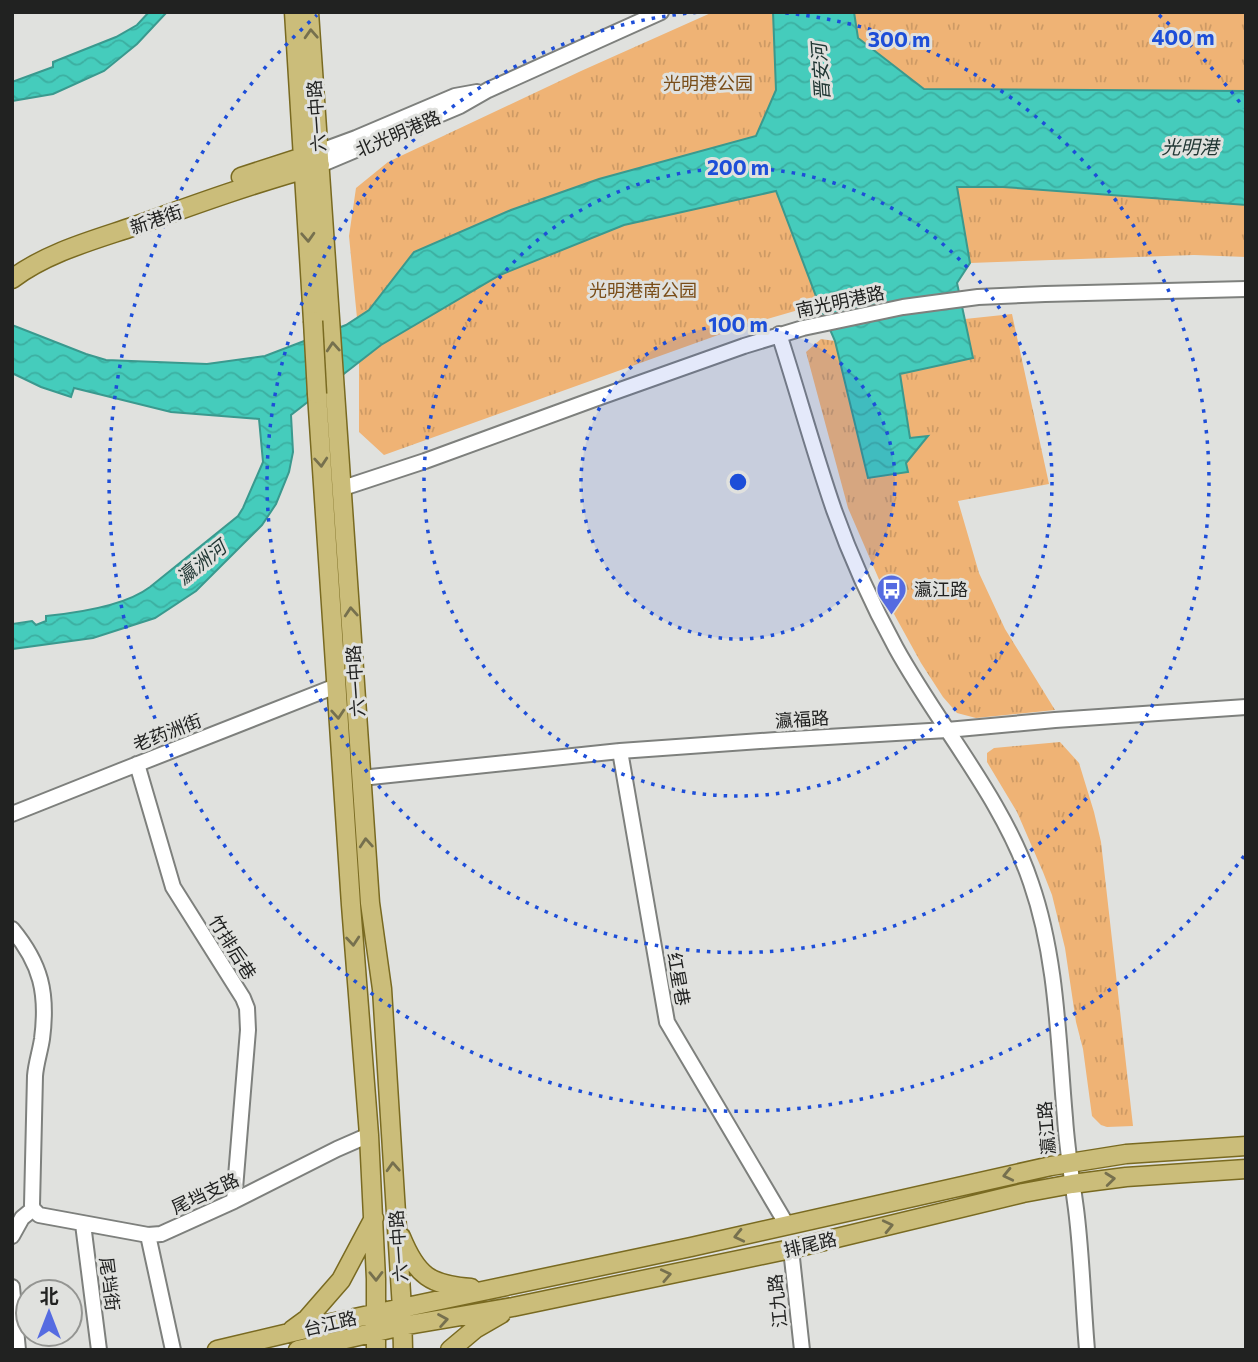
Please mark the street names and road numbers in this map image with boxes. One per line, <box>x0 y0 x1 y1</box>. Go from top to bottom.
street label: 六一中路 <box>303 79 329 153</box>
street label: 北光明港路 <box>352 105 444 161</box>
street label: 新港街 <box>127 200 185 238</box>
street label: 南光明港路 <box>794 281 886 321</box>
street label: 六一中路 <box>342 644 368 718</box>
street label: 瀛福路 <box>774 706 830 732</box>
street label: 老药洲街 <box>129 709 205 755</box>
street label: 竹排后巷 <box>205 911 261 983</box>
street label: 红星巷 <box>663 951 695 1007</box>
street label: 瀛江路 <box>1033 1100 1059 1156</box>
street label: 尾垱支路 <box>168 1168 242 1218</box>
street label: 六一中路 <box>385 1209 411 1283</box>
street label: 排尾路 <box>781 1227 839 1261</box>
street label: 尾垱街 <box>96 1256 124 1312</box>
street label: 江九路 <box>763 1273 791 1329</box>
street label: 台江路 <box>301 1306 359 1340</box>

